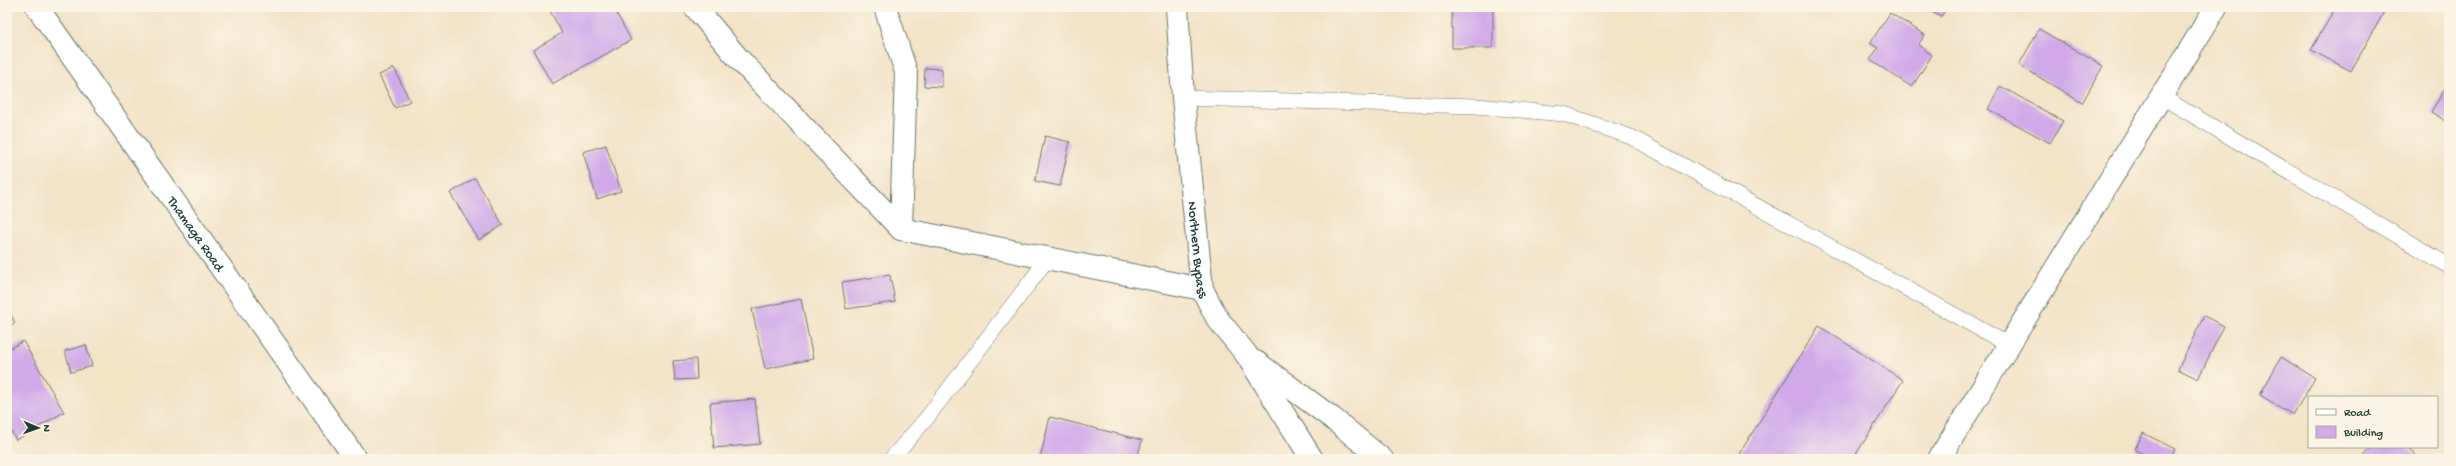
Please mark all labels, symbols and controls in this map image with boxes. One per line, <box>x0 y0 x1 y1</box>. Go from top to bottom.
street label: Thamaga Road <box>162 193 228 277</box>
street label: Northern Bypass <box>1182 201 1211 302</box>
legend <box>2308 396 2438 448</box>
text: Road <box>2344 407 2371 421</box>
north arrow <box>18 408 58 448</box>
text: N <box>40 424 52 432</box>
text: Building <box>2343 427 2383 441</box>

